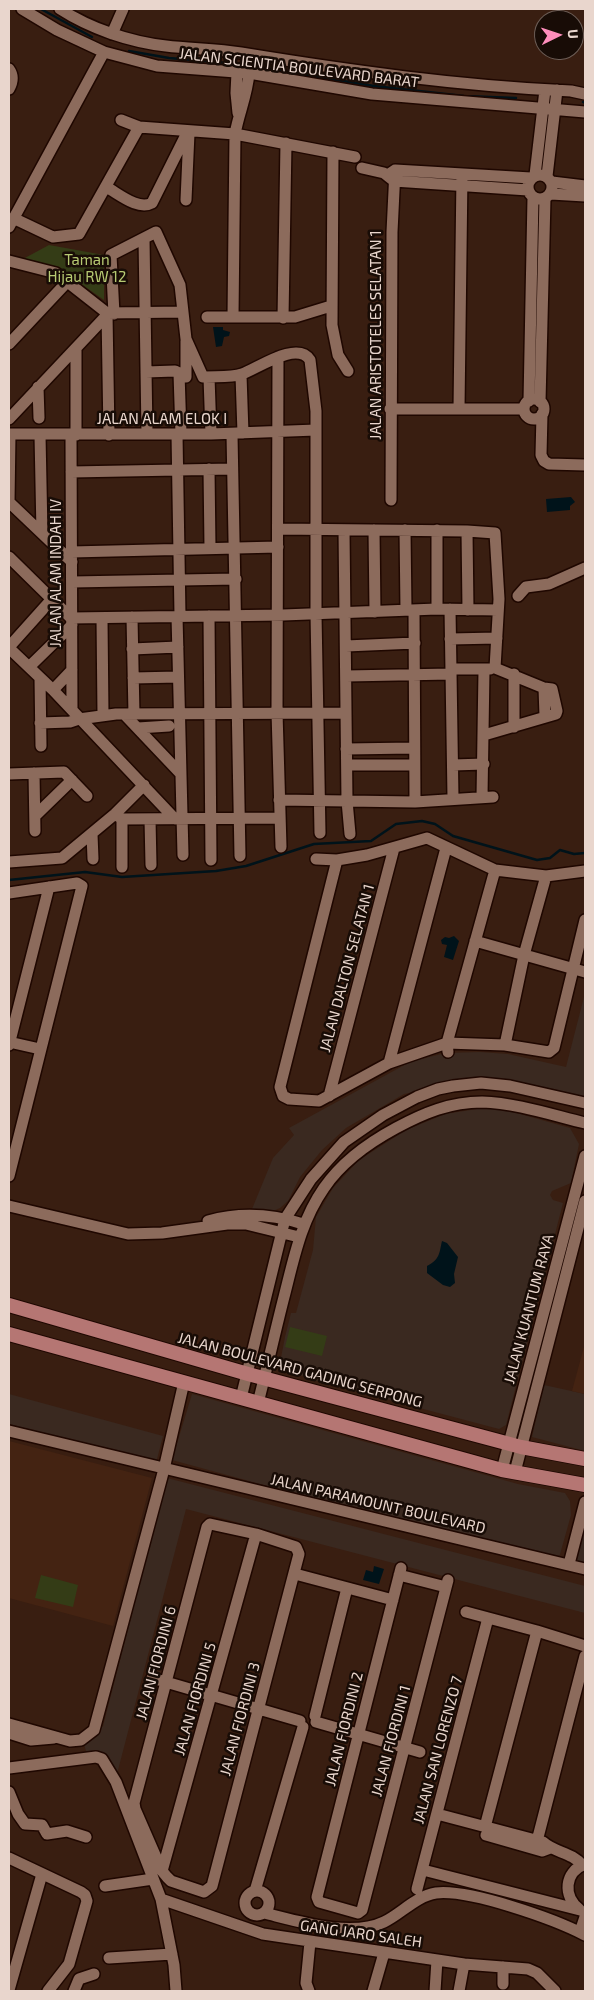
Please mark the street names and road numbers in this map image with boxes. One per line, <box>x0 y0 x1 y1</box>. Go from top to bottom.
street label: JALAN SCIENTIA BOULEVARD BARAT <box>178 44 420 92</box>
street label: JALAN ARISTOTELES SELATAN 1 <box>367 230 385 440</box>
street label: JALAN ALAM ELOK I <box>97 410 227 428</box>
street label: JALAN ALAM INDAH IV <box>47 499 65 647</box>
street label: JALAN DALTON SELATAN 1 <box>316 882 378 1054</box>
street label: JALAN KUANTUM RAYA <box>500 1232 558 1386</box>
street label: JALAN BOULEVARD GADING SERPONG <box>176 1329 424 1411</box>
street label: JALAN PARAMOUNT BOULEVARD <box>269 1470 487 1538</box>
street label: JALAN FIORDINI 6 <box>132 1604 180 1722</box>
street label: JALAN FIORDINI 5 <box>170 1641 220 1757</box>
street label: JALAN FIORDINI 3 <box>216 1660 264 1778</box>
street label: JALAN FIORDINI 2 <box>321 1670 367 1788</box>
street label: JALAN SAN LORENZO 7 <box>410 1674 466 1826</box>
street label: JALAN FIORDINI 1 <box>368 1683 414 1799</box>
street label: GANG JARO SALEH <box>299 1917 423 1951</box>

